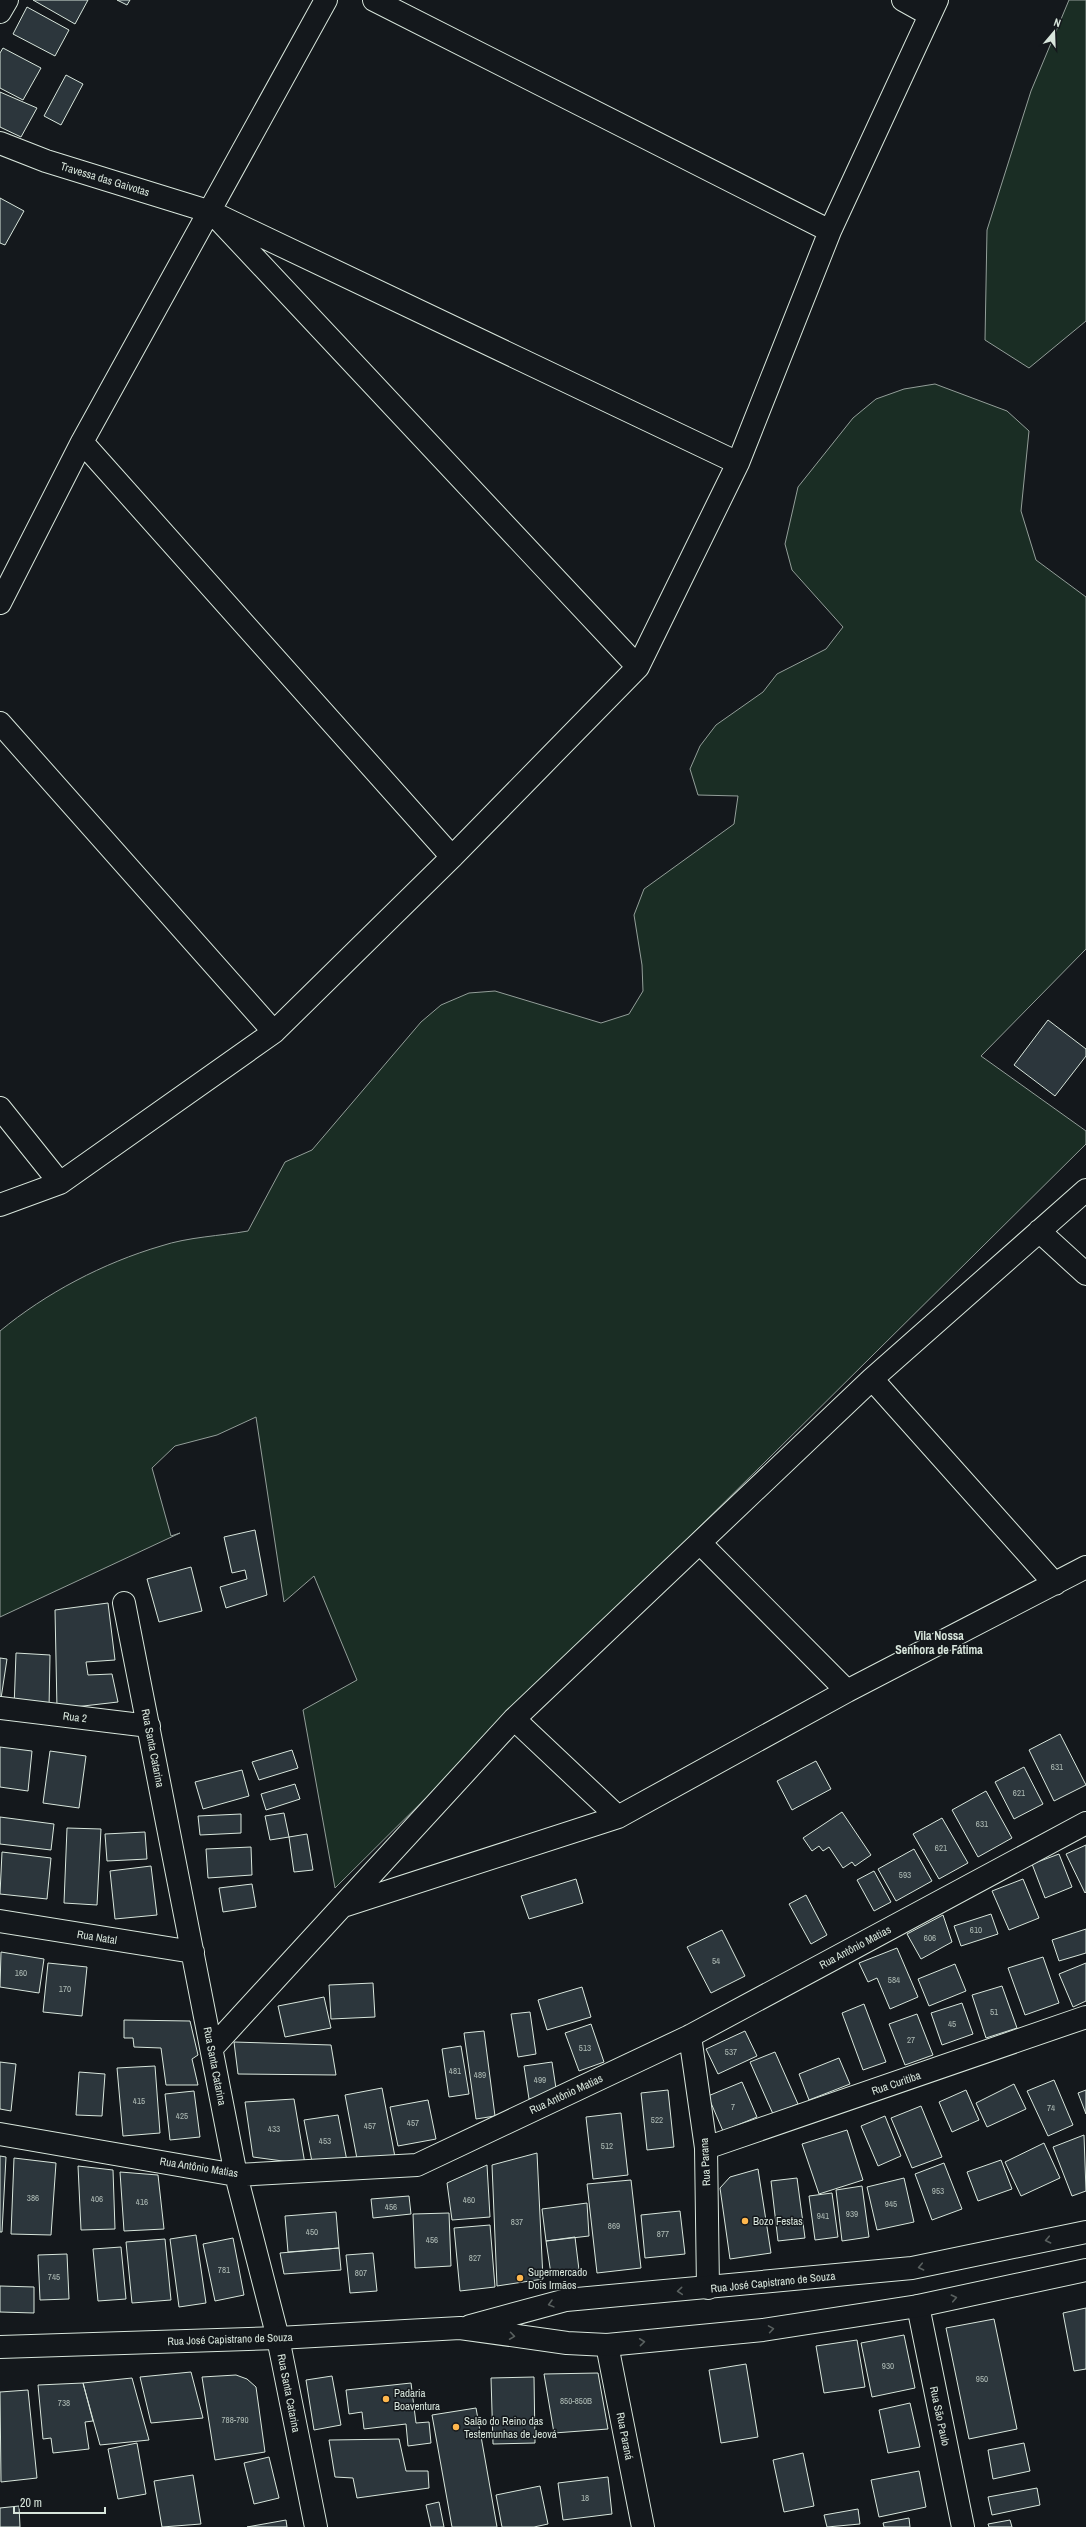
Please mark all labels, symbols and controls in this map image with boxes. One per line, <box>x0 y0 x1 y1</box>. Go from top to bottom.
north arrow <box>1034 12 1074 52</box>
text: N <box>1052 15 1063 30</box>
street label: Travessa das Gaivotas <box>59 159 152 199</box>
district label: Vila Nossa Senhora de Fátima <box>895 1628 983 1658</box>
street label: Rua Santa Catarina <box>139 1708 167 1788</box>
street label: Rua 2 <box>62 1709 88 1725</box>
house number: 631 <box>1051 1761 1063 1773</box>
house number: 621 <box>1013 1787 1025 1799</box>
house number: 631 <box>976 1818 988 1830</box>
house number: 621 <box>935 1842 947 1854</box>
house number: 593 <box>899 1869 911 1881</box>
street label: Rua Antônio Matias <box>817 1922 894 1972</box>
house number: 610 <box>970 1924 982 1936</box>
street label: Rua Natal <box>76 1927 118 1947</box>
house number: 606 <box>924 1932 936 1944</box>
house number: 54 <box>712 1955 720 1967</box>
house number: 160 <box>15 1967 27 1979</box>
house number: 584 <box>888 1974 900 1986</box>
house number: 170 <box>59 1983 71 1995</box>
house number: 51 <box>990 2006 998 2018</box>
house number: 45 <box>948 2018 956 2030</box>
street label: Rua Santa Catarina <box>201 2026 229 2106</box>
house number: 27 <box>907 2034 915 2046</box>
house number: 513 <box>579 2042 591 2054</box>
house number: 537 <box>725 2046 737 2058</box>
house number: 481 <box>449 2065 461 2077</box>
street label: Rua Curitiba <box>870 2068 922 2098</box>
house number: 489 <box>474 2069 486 2081</box>
street label: Rua Antônio Matias <box>527 2071 605 2117</box>
house number: 499 <box>534 2074 546 2086</box>
house number: 415 <box>133 2095 145 2107</box>
house number: 7 <box>731 2101 735 2113</box>
house number: 74 <box>1047 2102 1055 2114</box>
house number: 425 <box>176 2110 188 2122</box>
house number: 522 <box>651 2114 663 2126</box>
house number: 457 <box>407 2117 419 2129</box>
house number: 457 <box>364 2120 376 2132</box>
house number: 433 <box>268 2123 280 2135</box>
house number: 453 <box>319 2135 331 2147</box>
street label: Rua Parana <box>697 2138 713 2186</box>
house number: 512 <box>601 2140 613 2152</box>
street label: Rua Antônio Matias <box>159 2154 240 2180</box>
house number: 953 <box>932 2185 944 2197</box>
house number: 386 <box>27 2192 39 2204</box>
house number: 406 <box>91 2193 103 2205</box>
house number: 460 <box>463 2194 475 2206</box>
house number: 416 <box>136 2196 148 2208</box>
house number: 945 <box>885 2198 897 2210</box>
house number: 456 <box>385 2201 397 2213</box>
house number: 939 <box>846 2208 858 2220</box>
house number: 941 <box>817 2210 829 2222</box>
place label: Bozo Festas <box>753 2214 803 2228</box>
house number: 837 <box>511 2216 523 2228</box>
marker: Bozo Festas <box>740 2216 750 2226</box>
house number: 869 <box>608 2220 620 2232</box>
house number: 450 <box>306 2226 318 2238</box>
house number: 877 <box>657 2228 669 2240</box>
house number: 456 <box>426 2234 438 2246</box>
one-way arrow <box>1045 2235 1051 2243</box>
house number: 827 <box>469 2252 481 2264</box>
one-way arrow <box>918 2262 924 2270</box>
house number: 781 <box>218 2264 230 2276</box>
place label: Supermercado Dois Irmãos <box>528 2265 587 2292</box>
house number: 807 <box>355 2267 367 2279</box>
street label: Rua José Capistrano de Souza <box>710 2268 836 2296</box>
house number: 745 <box>48 2271 60 2283</box>
marker: Supermercado Dois Irmãos <box>515 2273 525 2283</box>
one-way arrow <box>677 2286 683 2295</box>
one-way arrow <box>951 2295 958 2303</box>
one-way arrow <box>548 2299 555 2308</box>
one-way arrow <box>768 2325 774 2334</box>
street label: Rua José Capistrano de Souza <box>167 2330 293 2348</box>
one-way arrow <box>509 2331 515 2340</box>
one-way arrow <box>639 2337 645 2346</box>
street label: Rua Santa Catarina <box>275 2353 303 2433</box>
house number: 930 <box>882 2360 894 2372</box>
house number: 950 <box>976 2373 988 2385</box>
street label: Rua São Paulo <box>927 2385 953 2447</box>
place label: Padaria Boaventura <box>394 2386 440 2413</box>
marker: Padaria Boaventura <box>381 2394 391 2404</box>
house number: 850-850B <box>560 2395 592 2407</box>
house number: 738 <box>58 2397 70 2409</box>
street label: Rua Paraná <box>614 2411 636 2461</box>
house number: 788-790 <box>221 2414 249 2426</box>
place label: Salão do Reino das Testemunhas de Jeová <box>464 2414 557 2441</box>
marker: Salão do Reino das Testemunhas de Jeová <box>451 2422 461 2432</box>
scale bar <box>14 2489 105 2515</box>
house number: 18 <box>581 2492 589 2504</box>
text: 20 m <box>20 2495 42 2511</box>

